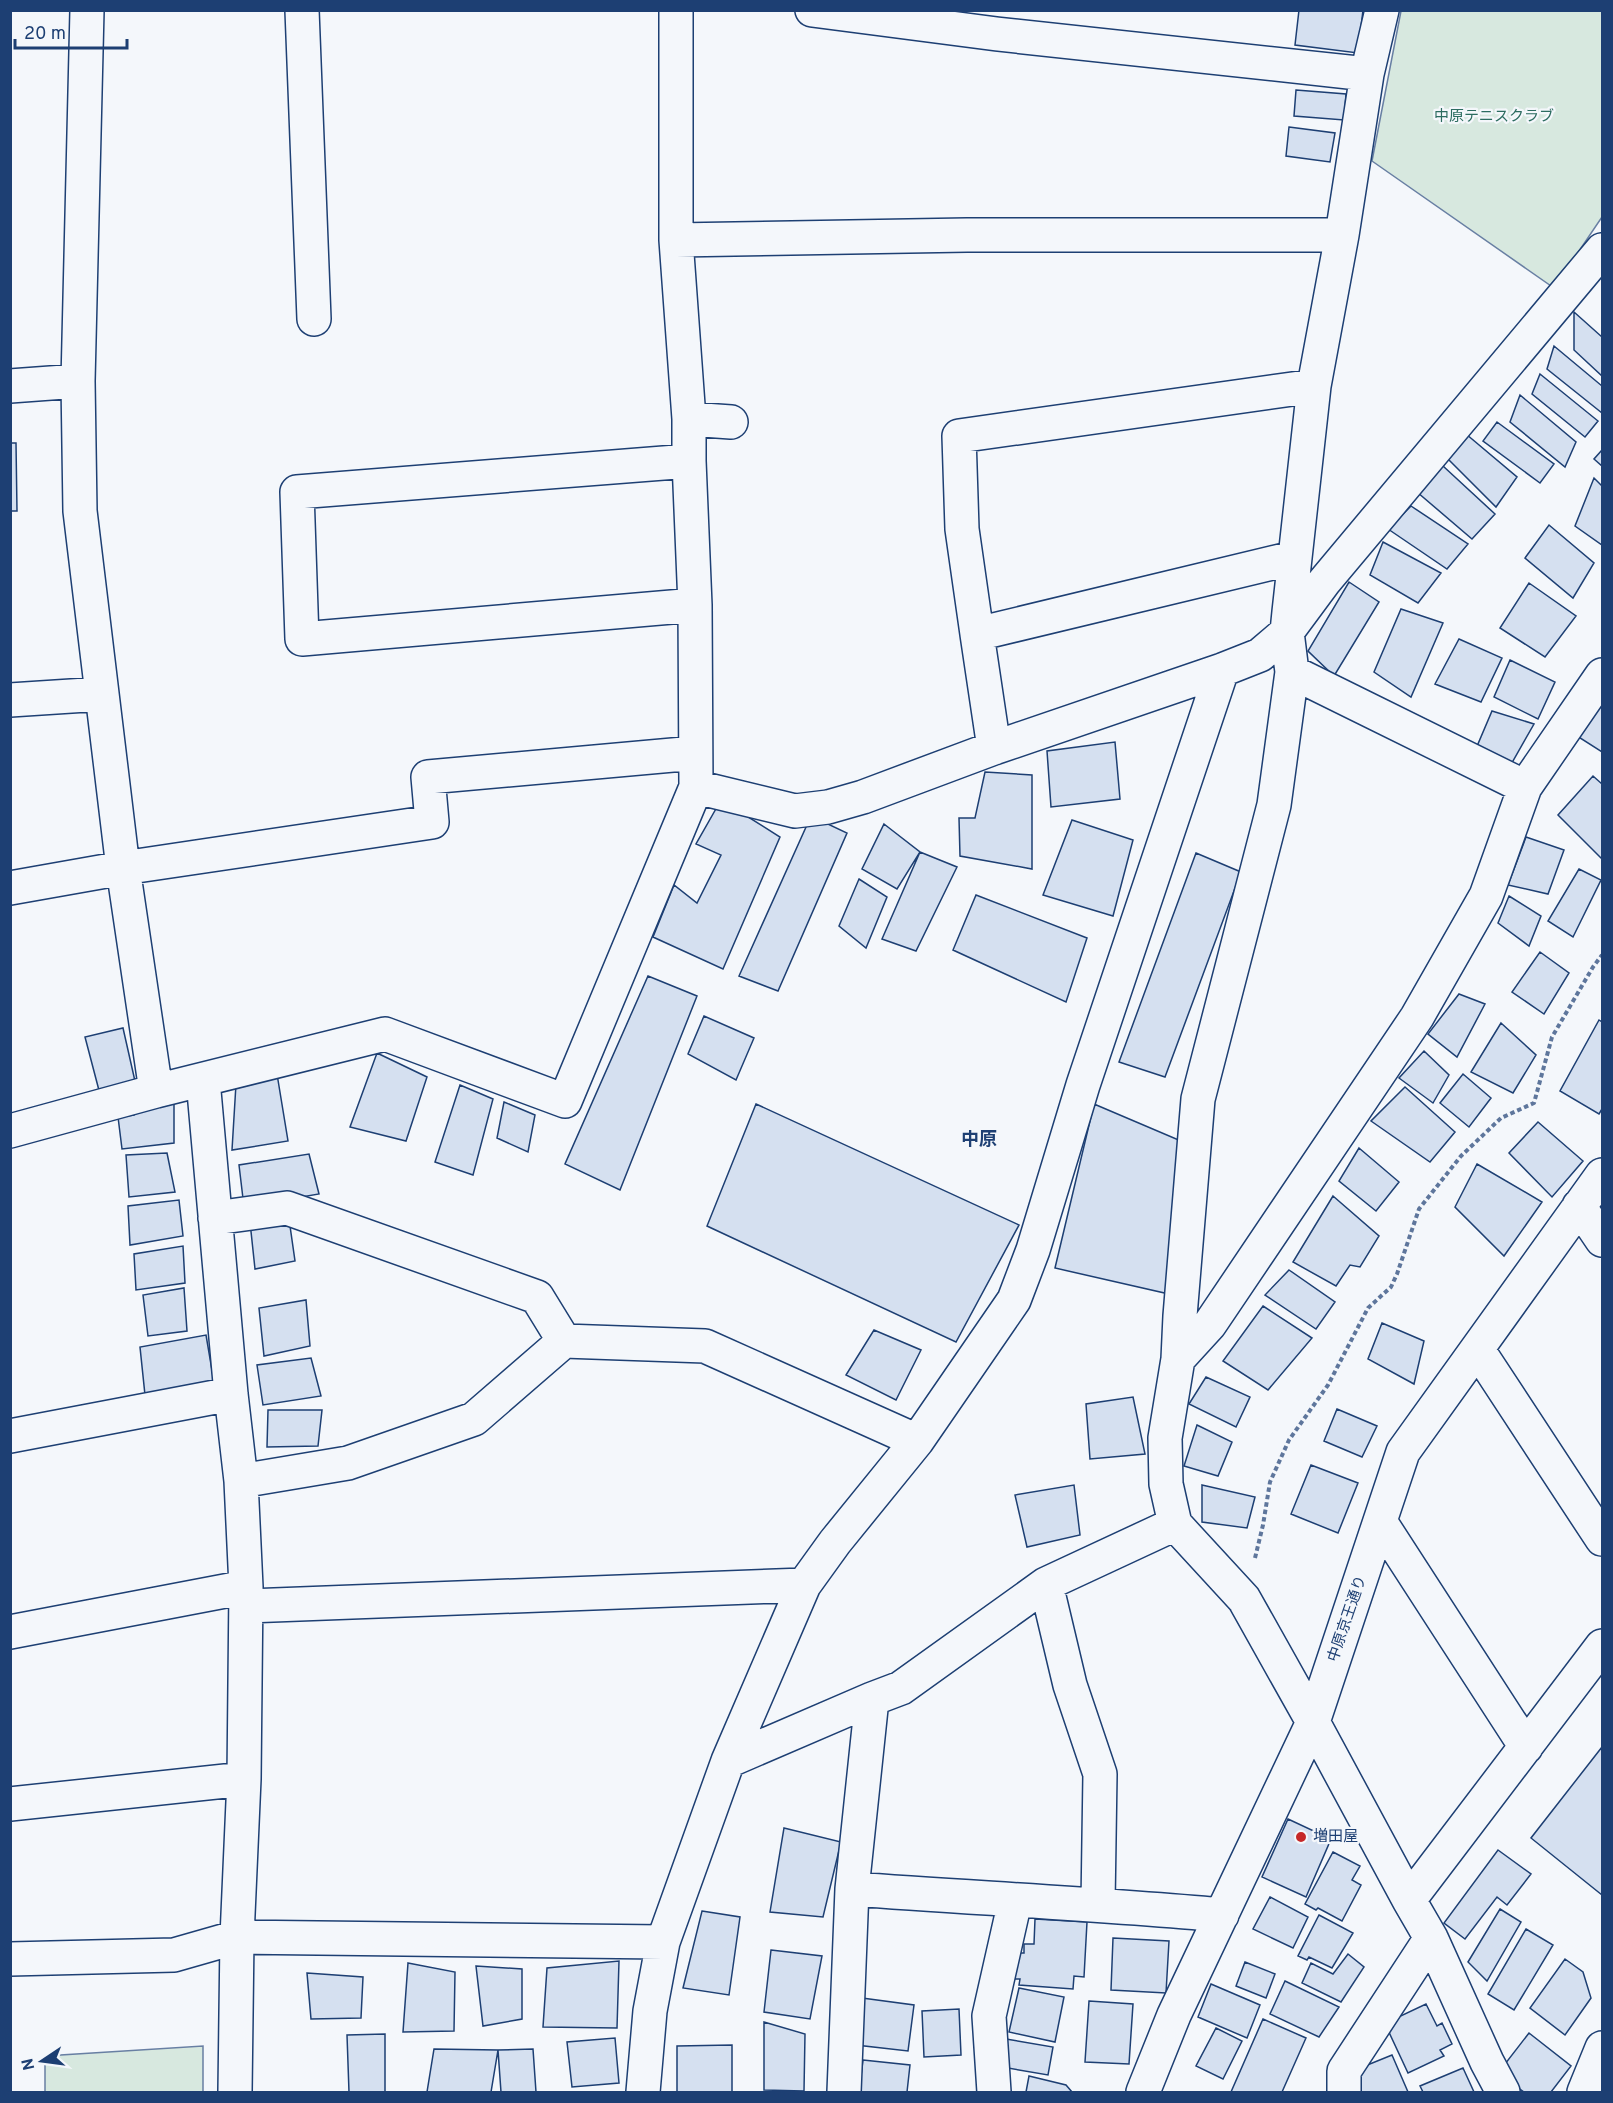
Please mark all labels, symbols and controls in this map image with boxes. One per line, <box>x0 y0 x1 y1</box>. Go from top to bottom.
scale bar <box>15 12 128 50</box>
text: 20 m <box>24 23 66 46</box>
park label: 中原テニスクラブ <box>1434 108 1554 127</box>
district label: 中原 <box>961 1129 997 1152</box>
street label: 中原京王通り <box>1324 1573 1372 1665</box>
place label: 増田屋 <box>1313 1827 1358 1847</box>
marker: 増田屋 <box>1294 1830 1308 1844</box>
north arrow <box>12 2031 72 2091</box>
text: N <box>18 2056 40 2072</box>

